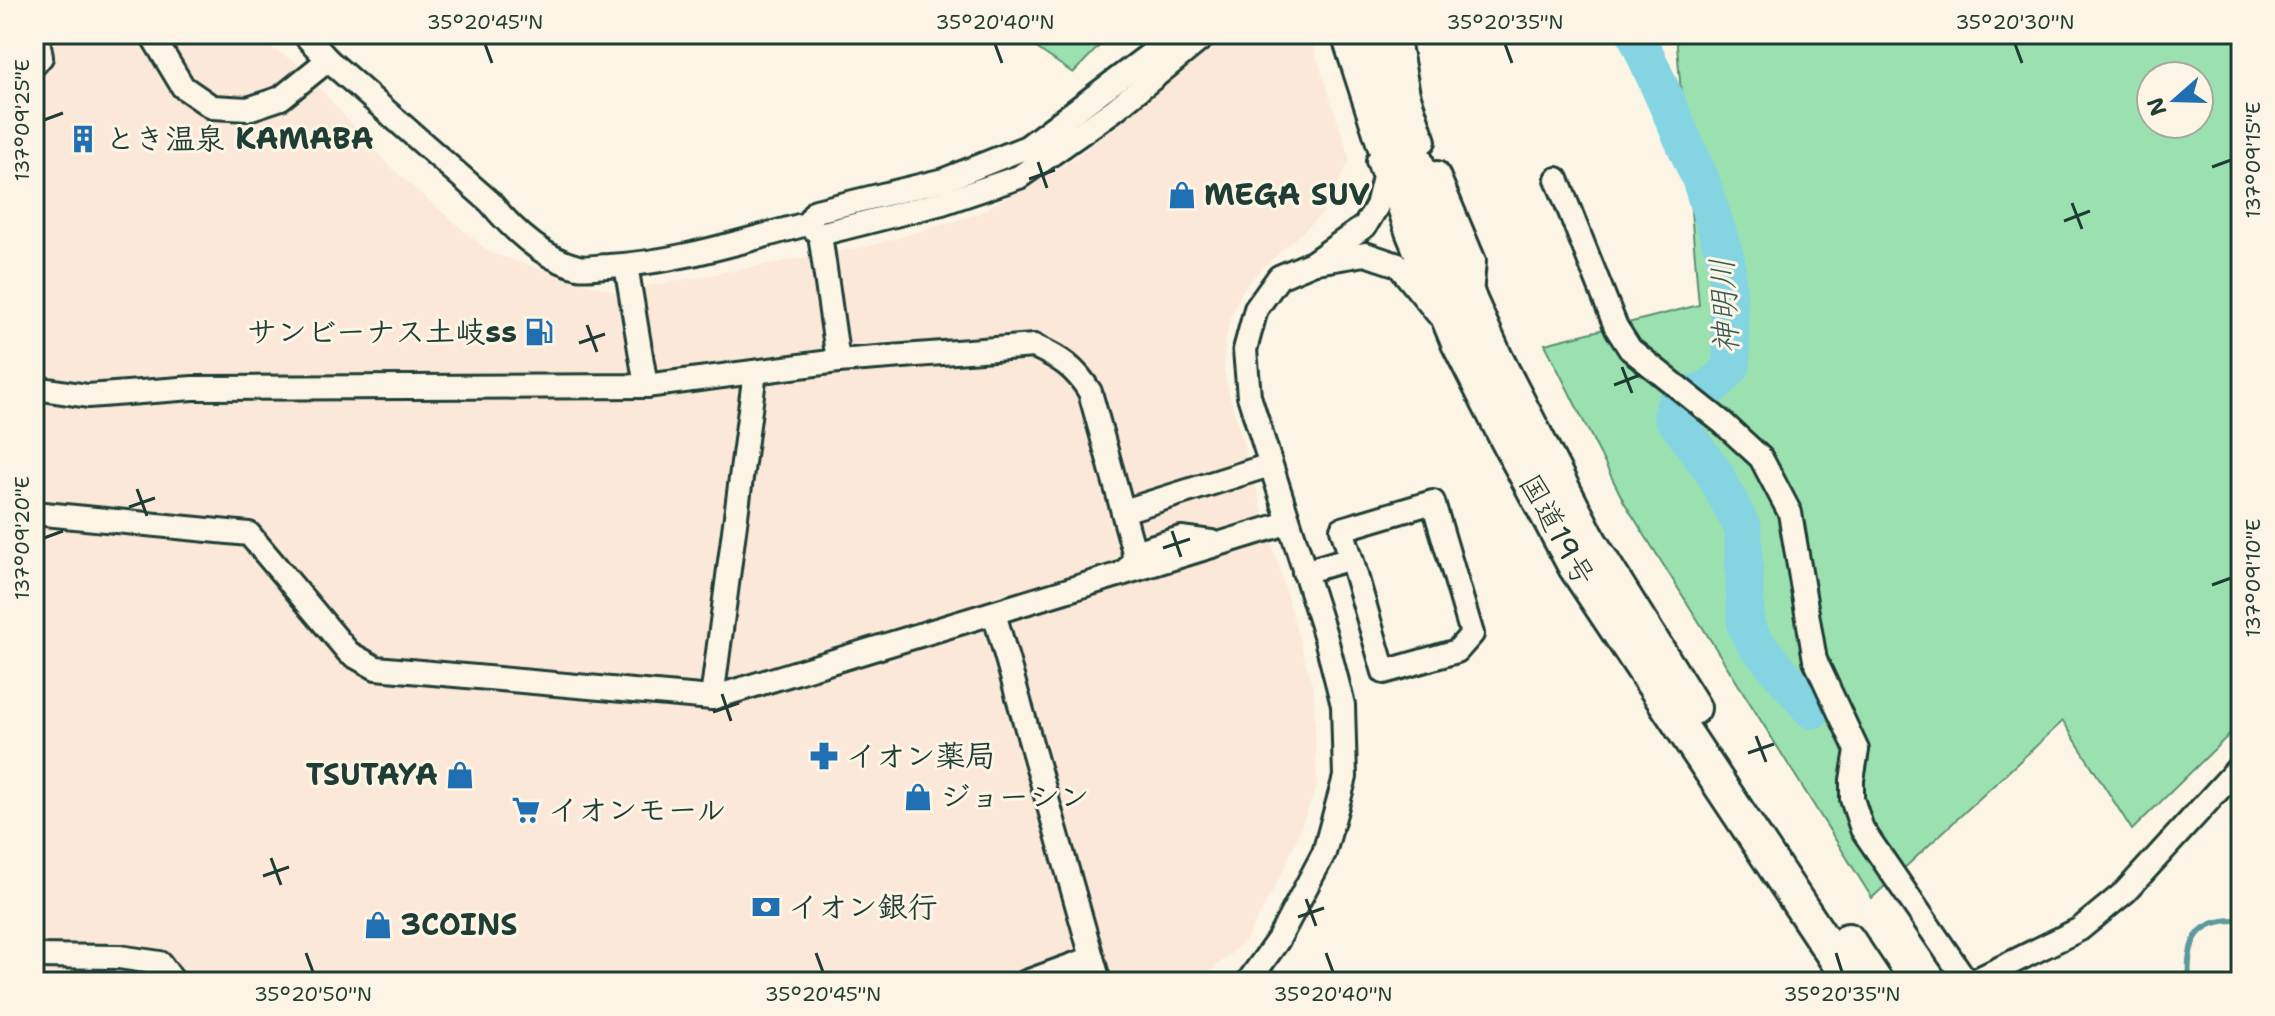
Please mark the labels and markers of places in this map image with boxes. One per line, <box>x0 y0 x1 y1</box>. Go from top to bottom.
place label: とき温泉 KAMABA <box>105 118 374 159</box>
building icon: とき温泉 KAMABA <box>68 124 98 154</box>
place label: MEGA SUV <box>1204 174 1370 215</box>
shop icon: MEGA SUV <box>1167 180 1197 210</box>
place label: サンビーナス土岐ss <box>247 311 517 352</box>
fuel station icon: サンビーナス土岐ss <box>524 317 554 347</box>
place label: イオン薬局 <box>846 735 995 776</box>
pharmacy icon: イオン薬局 <box>809 741 839 771</box>
place label: TSUTAYA <box>306 754 438 795</box>
shop icon: TSUTAYA <box>445 760 475 790</box>
place label: ジョーシン <box>940 776 1089 817</box>
shop icon: ジョーシン <box>903 782 933 812</box>
place label: イオンモール <box>548 789 726 830</box>
supermarket icon: イオンモール <box>511 795 541 825</box>
place label: イオン銀行 <box>788 886 937 927</box>
bank icon: イオン銀行 <box>751 892 781 922</box>
place label: 3COINS <box>400 904 517 945</box>
shop icon: 3COINS <box>363 910 393 940</box>

